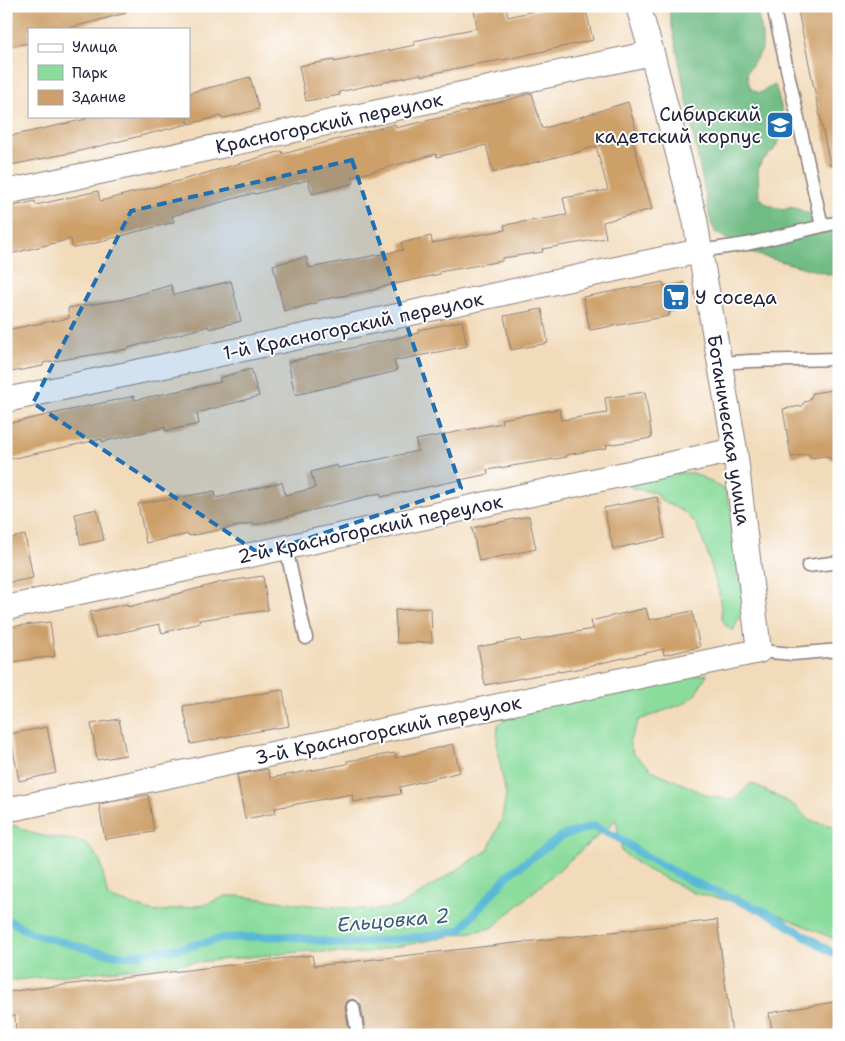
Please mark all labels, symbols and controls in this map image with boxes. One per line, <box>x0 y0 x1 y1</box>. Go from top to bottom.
legend <box>28 28 190 118</box>
text: Улица <box>72 37 118 57</box>
text: Парк <box>72 63 108 83</box>
text: Здание <box>72 87 126 107</box>
street label: Красногорский переулок <box>213 87 445 159</box>
place label: Сибирский кадетский корпус <box>595 102 761 149</box>
school or university icon: Сибирский кадетский корпус <box>765 110 795 140</box>
supermarket icon: У соседа <box>661 282 691 312</box>
place label: У соседа <box>695 285 777 310</box>
street label: 1-й Красногорский переулок <box>220 286 486 366</box>
street label: Ботаническая улица <box>702 333 756 527</box>
street label: 2-й Красногорский переулок <box>235 489 505 569</box>
street label: 3-й Красногорский переулок <box>253 690 523 770</box>
water label: Ельцовка 2 <box>336 902 450 938</box>

